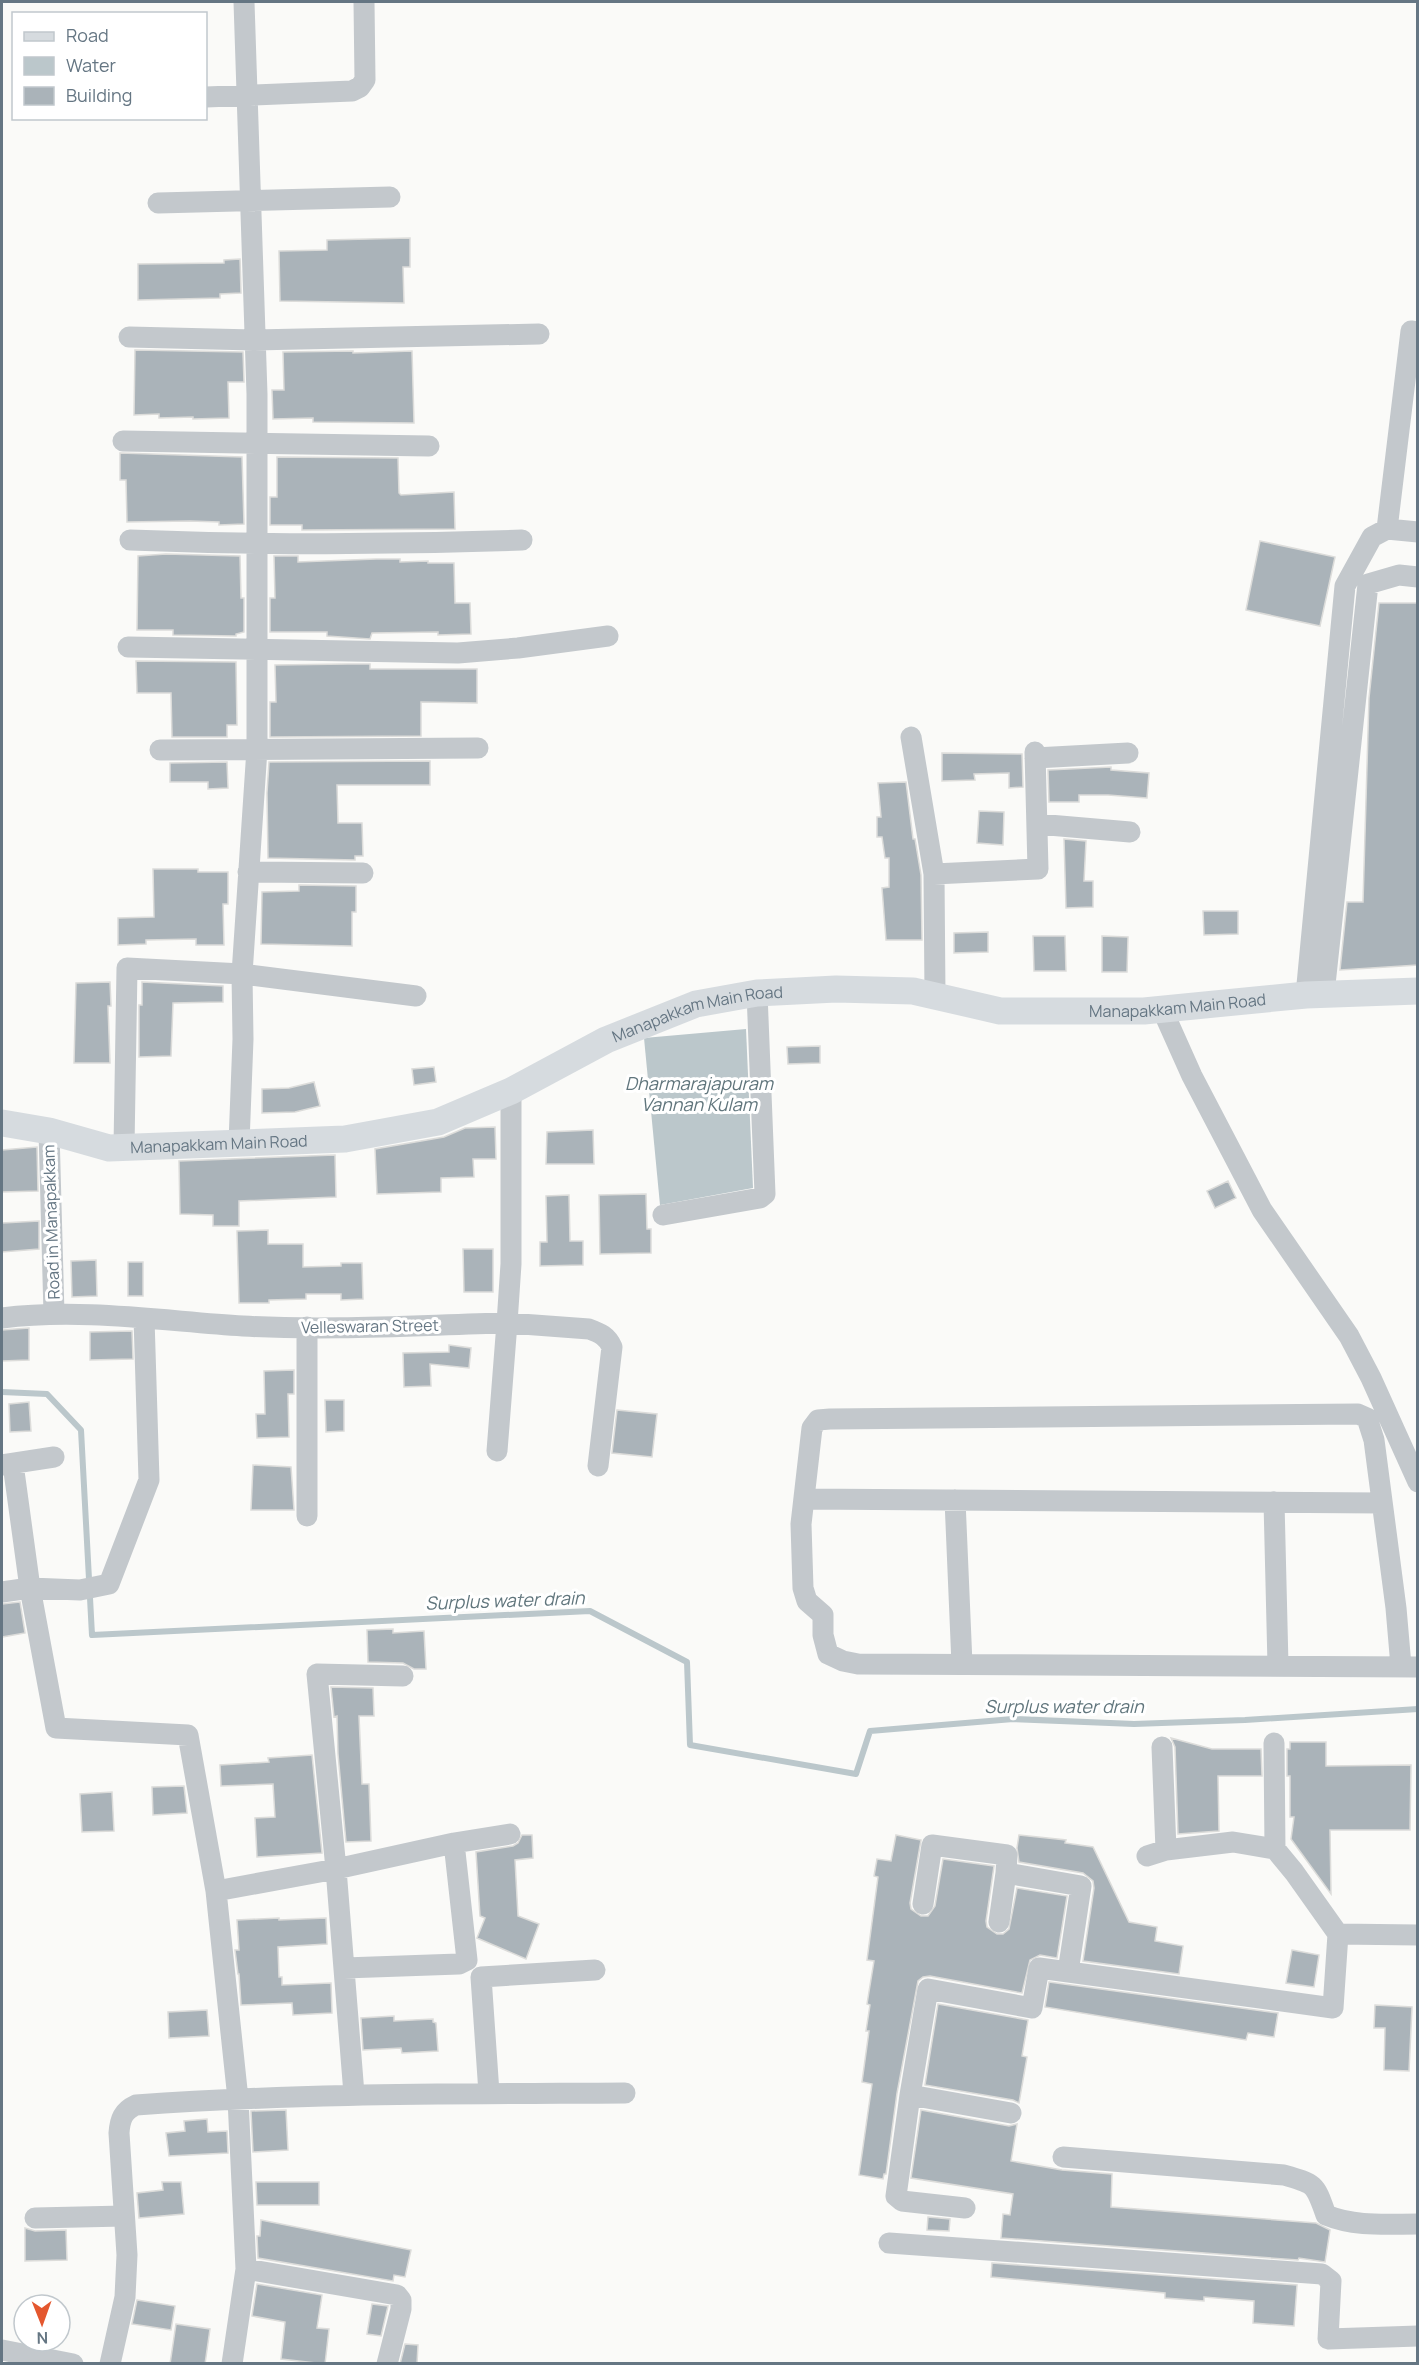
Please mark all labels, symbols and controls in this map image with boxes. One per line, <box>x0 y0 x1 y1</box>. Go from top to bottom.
legend <box>12 12 207 120</box>
text: Road <box>66 23 109 47</box>
text: Water <box>66 53 116 77</box>
text: Building <box>66 83 132 107</box>
street label: Manapakkam Main Road <box>609 981 783 1047</box>
street label: Manapakkam Main Road <box>1089 988 1267 1022</box>
water label: Dharmarajapuram Vannan Kulam <box>625 1071 775 1116</box>
street label: Manapakkam Main Road <box>130 1129 308 1158</box>
street label: Road in Manapakkam <box>37 1144 65 1300</box>
street label: Velleswaran Street <box>301 1314 439 1338</box>
water label: Surplus water drain <box>425 1585 586 1615</box>
water label: Surplus water drain <box>984 1694 1145 1718</box>
north arrow <box>12 2293 72 2353</box>
text: N <box>36 2327 48 2349</box>

